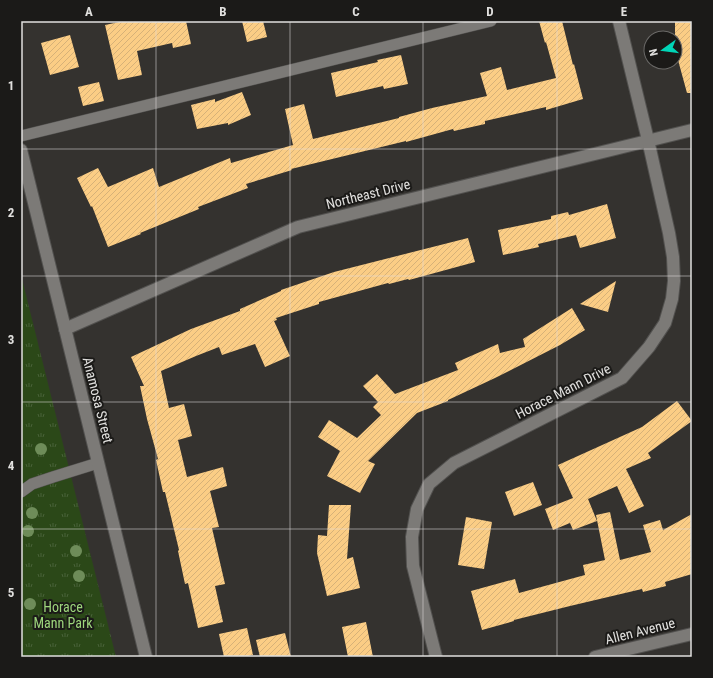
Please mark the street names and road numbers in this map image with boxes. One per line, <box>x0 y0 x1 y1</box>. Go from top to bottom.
street label: Northeast Drive <box>324 176 412 212</box>
street label: Anamosa Street <box>80 355 116 445</box>
street label: Horace Mann Drive <box>513 360 614 422</box>
street label: Allen Avenue <box>603 615 677 647</box>

